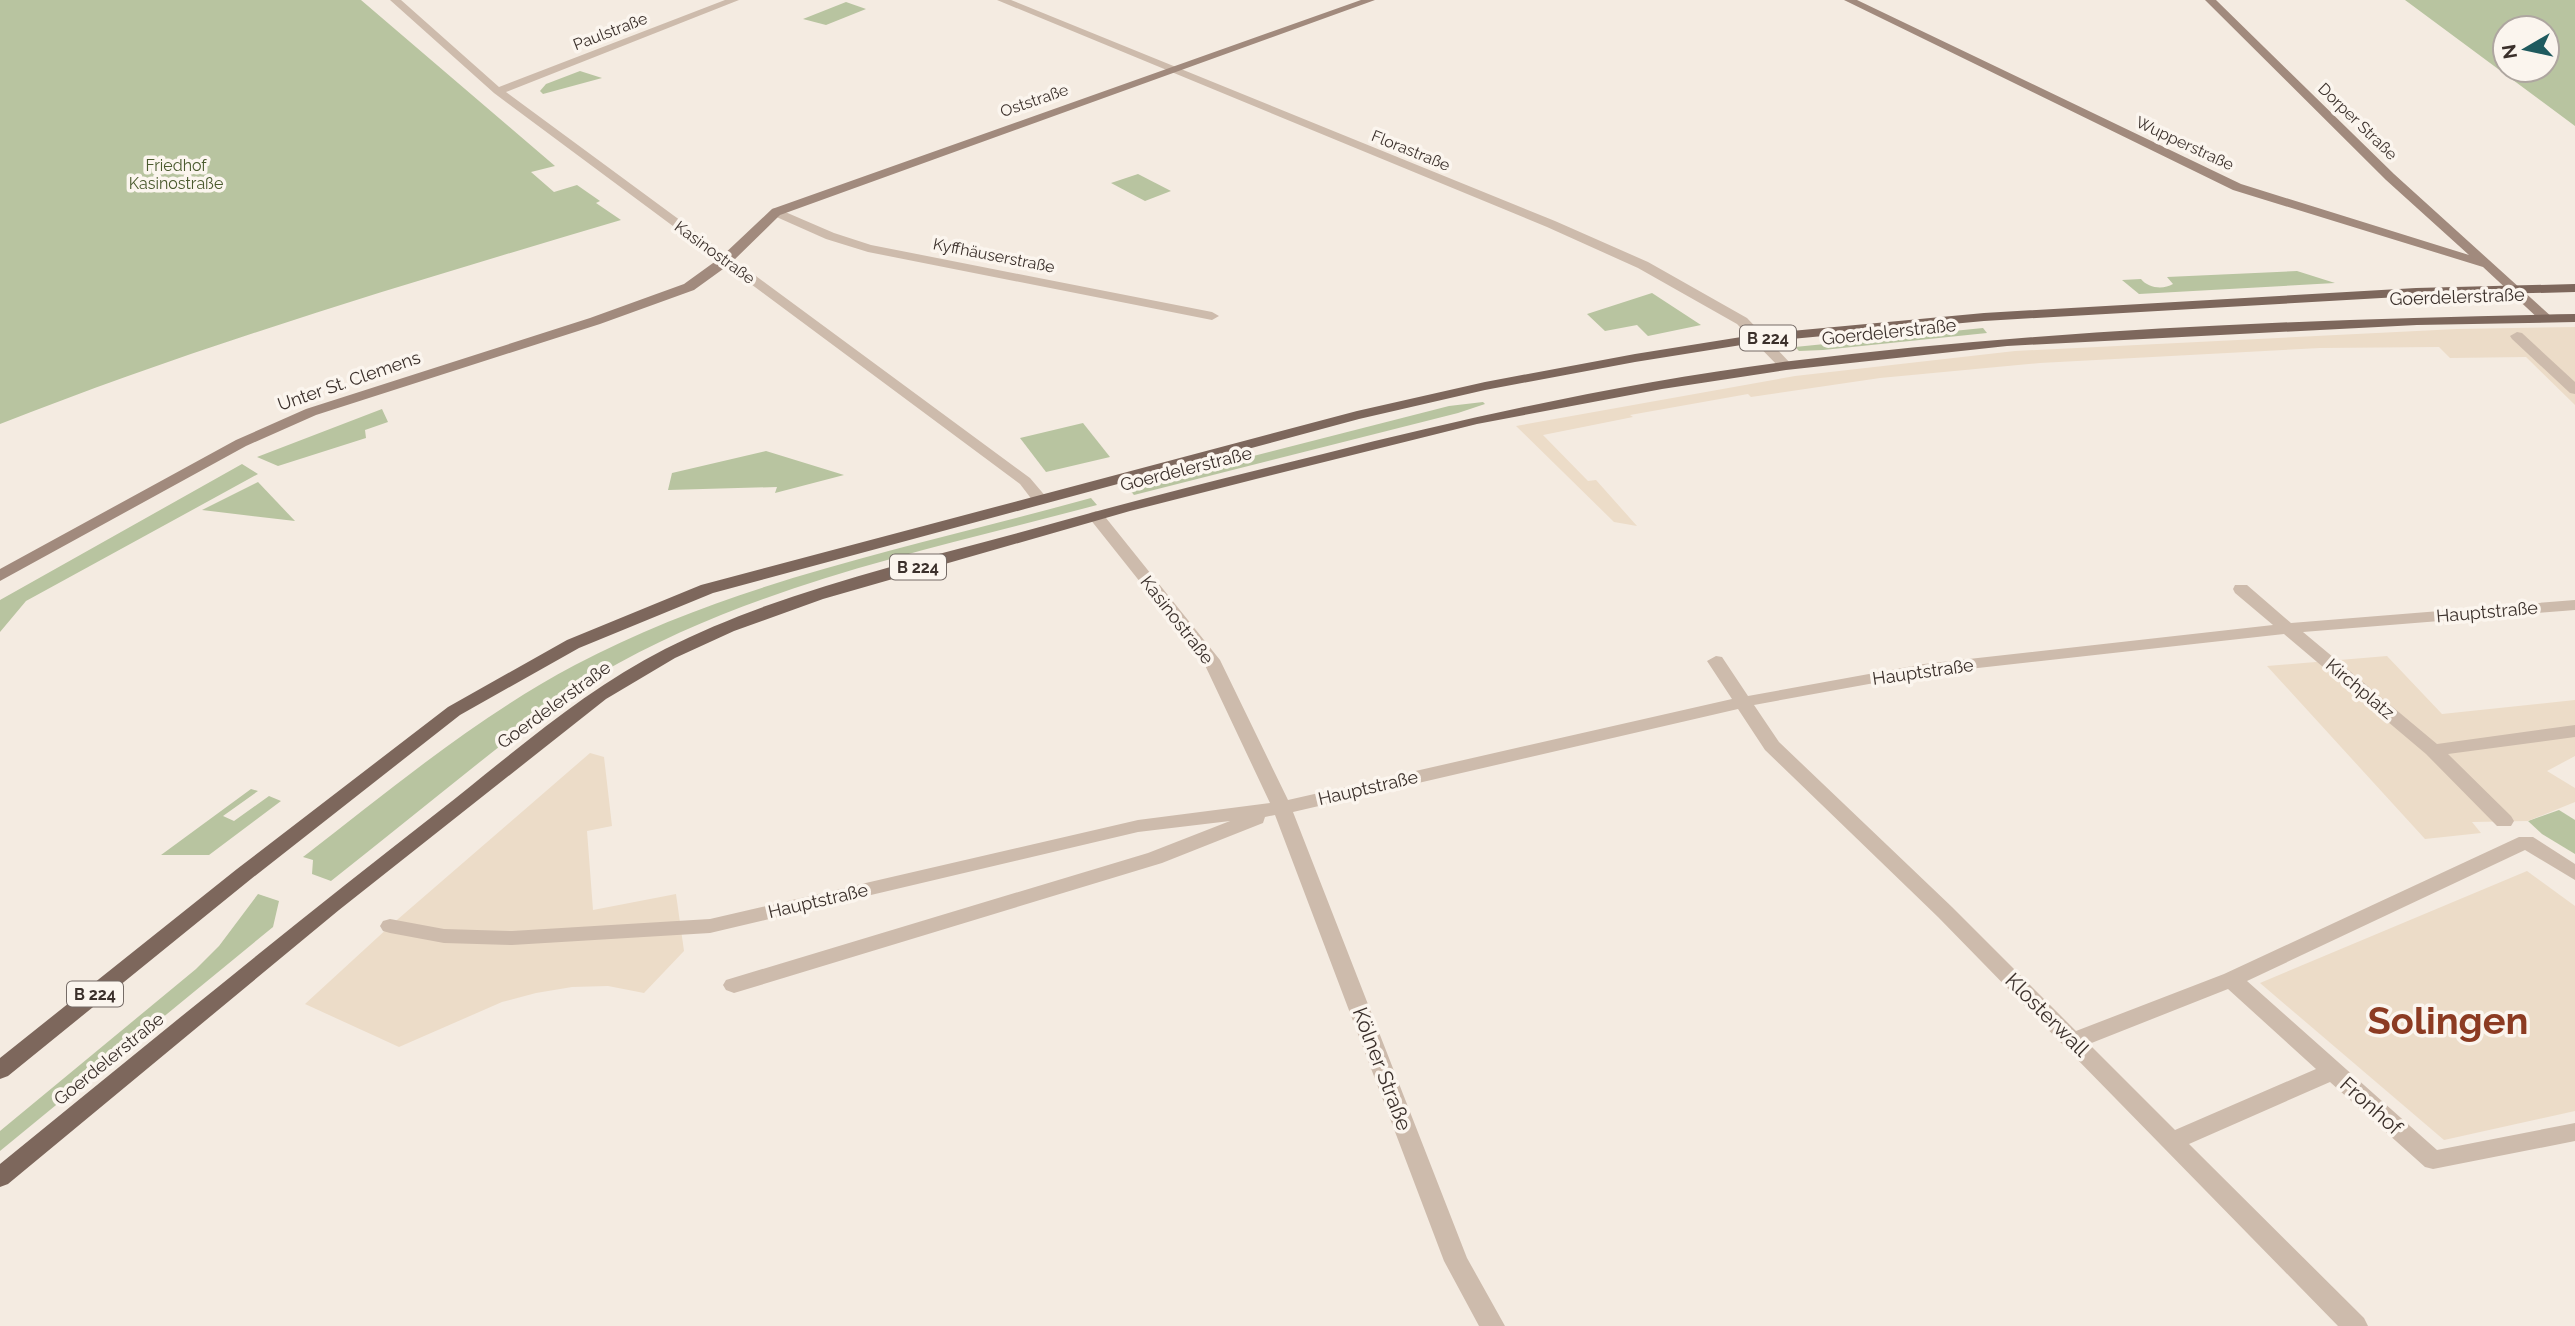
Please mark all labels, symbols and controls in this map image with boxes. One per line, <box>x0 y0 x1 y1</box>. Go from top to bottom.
street label: Paulstraße <box>570 9 650 54</box>
north arrow <box>2491 14 2561 84</box>
text: N <box>2497 43 2521 61</box>
street label: Dorper Straße <box>2314 79 2401 164</box>
street label: Oststraße <box>998 80 1071 121</box>
street label: Wupperstraße <box>2133 112 2237 174</box>
street label: Florastraße <box>1369 126 1453 175</box>
park label: Friedhof Kasinostraße <box>129 156 223 193</box>
street label: Kasinostraße <box>671 217 759 288</box>
street label: Kyffhäuserstraße <box>931 234 1056 277</box>
street label: Goerdelerstraße <box>2389 284 2525 309</box>
street label: Goerdelerstraße <box>1821 314 1958 349</box>
road number: B 224 <box>1740 326 1796 350</box>
street label: Unter St. Clemens <box>275 346 423 415</box>
street label: Goerdelerstraße <box>1118 442 1254 495</box>
road number: B 224 <box>890 554 946 580</box>
street label: Kasinostraße <box>1136 571 1219 668</box>
street label: Hauptstraße <box>2435 597 2539 626</box>
street label: Hauptstraße <box>1871 654 1975 689</box>
street label: Kirchplatz <box>2322 654 2399 723</box>
street label: Goerdelerstraße <box>493 656 615 753</box>
street label: Hauptstraße <box>1316 766 1420 809</box>
street label: Hauptstraße <box>766 879 870 922</box>
street label: Klosterwall <box>2000 968 2095 1062</box>
road number: B 224 <box>67 982 123 1006</box>
district label: Solingen <box>2368 998 2528 1043</box>
street label: Kölner Straße <box>1347 1004 1417 1134</box>
street label: Goerdelerstraße <box>50 1008 168 1109</box>
street label: Fronhof <box>2335 1071 2408 1141</box>

